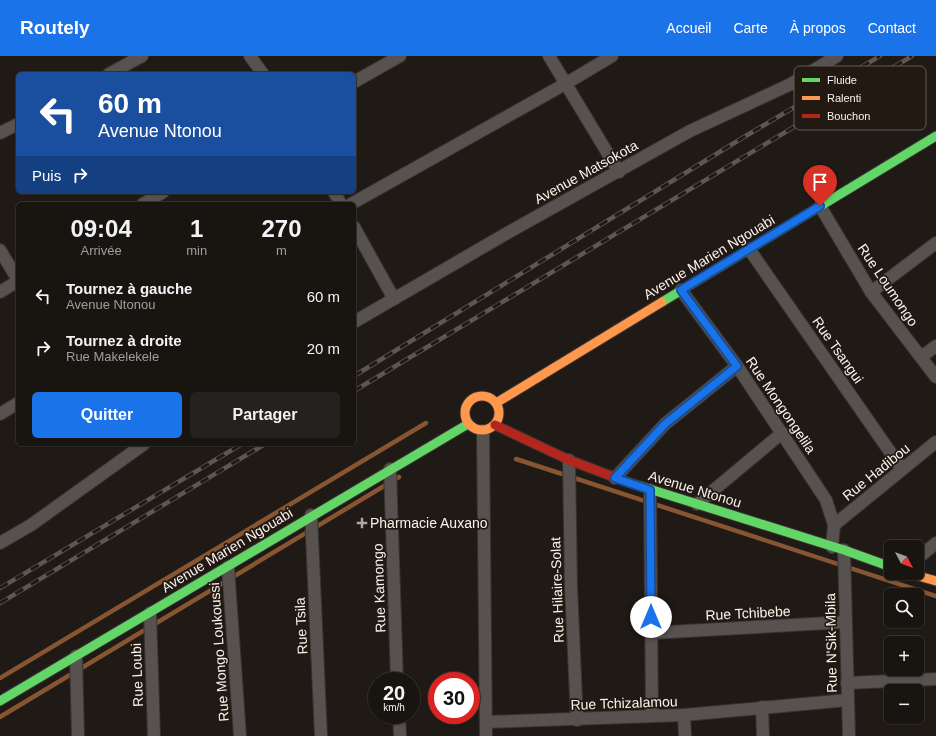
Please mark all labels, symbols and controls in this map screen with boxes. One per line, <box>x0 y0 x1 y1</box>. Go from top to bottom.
text: Routely <box>20 17 90 38</box>
text: Accueil <box>666 20 711 36</box>
text: Carte <box>733 20 768 36</box>
text: À propos <box>790 20 846 36</box>
text: Contact <box>868 20 916 36</box>
legend <box>794 66 926 130</box>
text: Fluide <box>827 74 857 86</box>
icon: left <box>32 88 84 140</box>
text: 60 m <box>98 88 162 119</box>
text: Ralenti <box>827 92 861 104</box>
text: Bouchon <box>827 110 870 122</box>
text: Avenue Ntonou <box>98 121 222 141</box>
street label: Avenue Matsokota <box>532 137 641 207</box>
icon: right <box>69 164 91 186</box>
pin <box>803 165 837 206</box>
text: Puis <box>32 167 61 184</box>
icon: arrive <box>809 171 831 193</box>
street label: Avenue Marien Ngouabi <box>641 212 777 302</box>
text: 09:04 <box>70 215 132 242</box>
text: 1 <box>190 215 203 242</box>
text: 270 <box>262 215 302 242</box>
street label: Rue Loumongo <box>855 241 922 329</box>
text: Arrivée <box>80 243 122 258</box>
text: min <box>186 243 207 258</box>
text: m <box>276 243 287 258</box>
text: Tournez à gauche <box>66 280 192 297</box>
icon: left <box>32 285 54 307</box>
text: 60 m <box>307 288 340 305</box>
text: Avenue Ntonou <box>66 297 155 312</box>
street label: Rue Tsangui <box>809 314 867 386</box>
text: Tournez à droite <box>66 332 182 349</box>
icon: right <box>32 337 54 359</box>
text: 20 m <box>307 340 340 357</box>
text: Rue Makelekele <box>66 349 159 364</box>
street label: Rue Mongongelila <box>743 354 819 456</box>
button: Quitter <box>32 392 182 438</box>
button: Partager <box>190 392 340 438</box>
street label: Rue Hadibou <box>839 440 913 504</box>
street label: Avenue Ntonou <box>647 467 743 511</box>
street label: Avenue Marien Ngouabi <box>159 505 295 595</box>
place label: Pharmacie Auxano <box>370 515 488 531</box>
marker: Pharmacie Auxano <box>357 518 367 528</box>
street label: Rue Hilaire-Solat <box>547 537 567 643</box>
north arrow <box>884 540 924 580</box>
map controls <box>884 540 924 724</box>
street label: Rue Kamongo <box>369 543 389 633</box>
street label: Rue Mongo Loukoussi <box>206 582 232 722</box>
button: search <box>884 588 924 628</box>
street label: Rue N'Sik-Mbila <box>822 593 840 693</box>
position arrow <box>630 596 672 638</box>
street label: Rue Tsila <box>291 597 310 655</box>
street label: Rue Tchibebe <box>705 603 791 623</box>
button: + <box>884 636 924 676</box>
street label: Rue Loubi <box>128 643 146 707</box>
speed limit sign: 30 <box>428 672 480 724</box>
text: 20 <box>383 682 405 704</box>
button: − <box>884 684 924 724</box>
street label: Rue Tchizalamou <box>570 693 678 713</box>
text: km/h <box>383 702 405 713</box>

